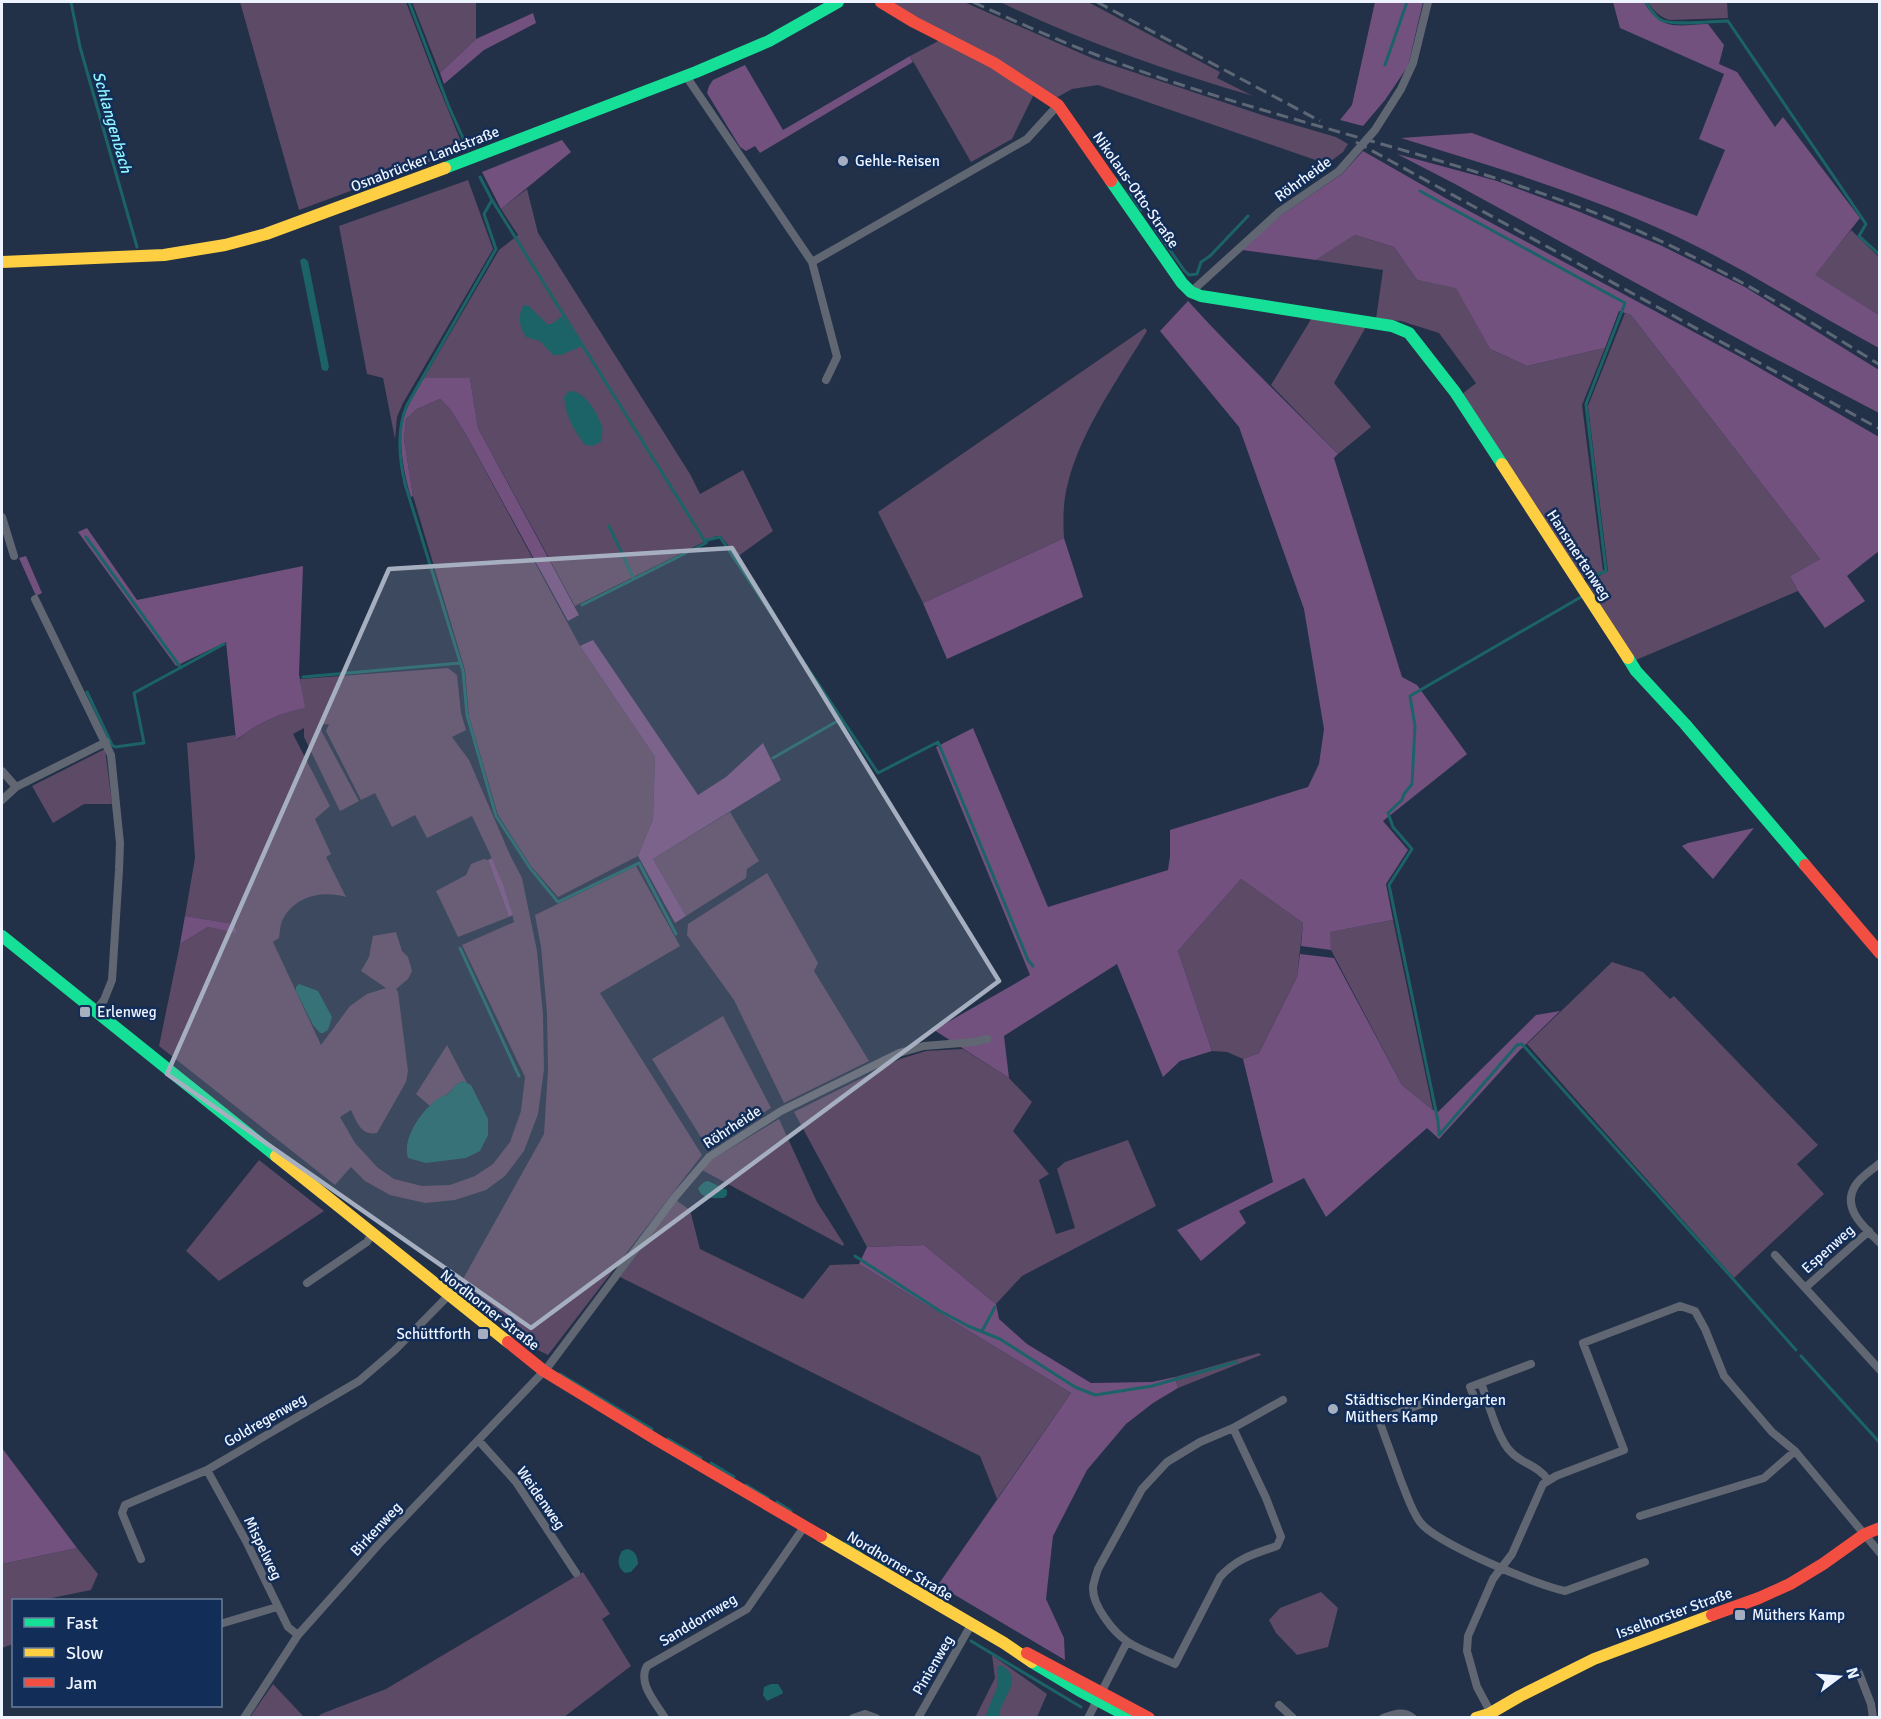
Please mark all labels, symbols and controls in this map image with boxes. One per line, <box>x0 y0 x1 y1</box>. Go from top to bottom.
water label: Schlangenbach <box>88 69 136 177</box>
street label: Osnabrücker Landstraße <box>348 122 502 196</box>
street label: Nikolaus-Otto-Straße <box>1089 128 1183 252</box>
place label: Gehle-Reisen <box>855 152 940 170</box>
street label: Röhrheide <box>1271 152 1335 206</box>
marker: Gehle-Reisen <box>836 154 850 168</box>
street label: Hansmertenweg <box>1543 506 1615 604</box>
place label: Erlenweg <box>97 1003 157 1021</box>
marker: Erlenweg <box>78 1005 92 1019</box>
street label: Röhrheide <box>700 1102 764 1152</box>
street label: Espenweg <box>1798 1221 1858 1277</box>
street label: Nordhorner Straße <box>437 1266 543 1354</box>
place label: Schüttforth <box>397 1325 471 1343</box>
marker: Schüttforth <box>476 1327 490 1341</box>
street label: Goldregenweg <box>221 1389 309 1451</box>
place label: Städtischer Kindergarten Müthers Kamp <box>1345 1391 1506 1426</box>
marker: Städtischer Kindergarten Müthers Kamp <box>1326 1402 1340 1416</box>
street label: Weidenweg <box>513 1463 569 1533</box>
street label: Birkenweg <box>346 1498 406 1560</box>
street label: Mispelweg <box>240 1513 286 1583</box>
street label: Nordhorner Straße <box>844 1527 956 1605</box>
street label: Isselhorster Straße <box>1613 1584 1735 1642</box>
street label: Sanddornweg <box>656 1590 740 1650</box>
legend <box>12 1599 222 1707</box>
place label: Müthers Kamp <box>1752 1606 1845 1624</box>
marker: Müthers Kamp <box>1733 1608 1747 1622</box>
text: Fast <box>66 1612 98 1634</box>
street label: Pinienweg <box>909 1632 957 1698</box>
text: Slow <box>66 1642 103 1664</box>
north arrow <box>1809 1647 1869 1707</box>
text: N <box>1841 1665 1864 1681</box>
text: Jam <box>66 1672 97 1694</box>

